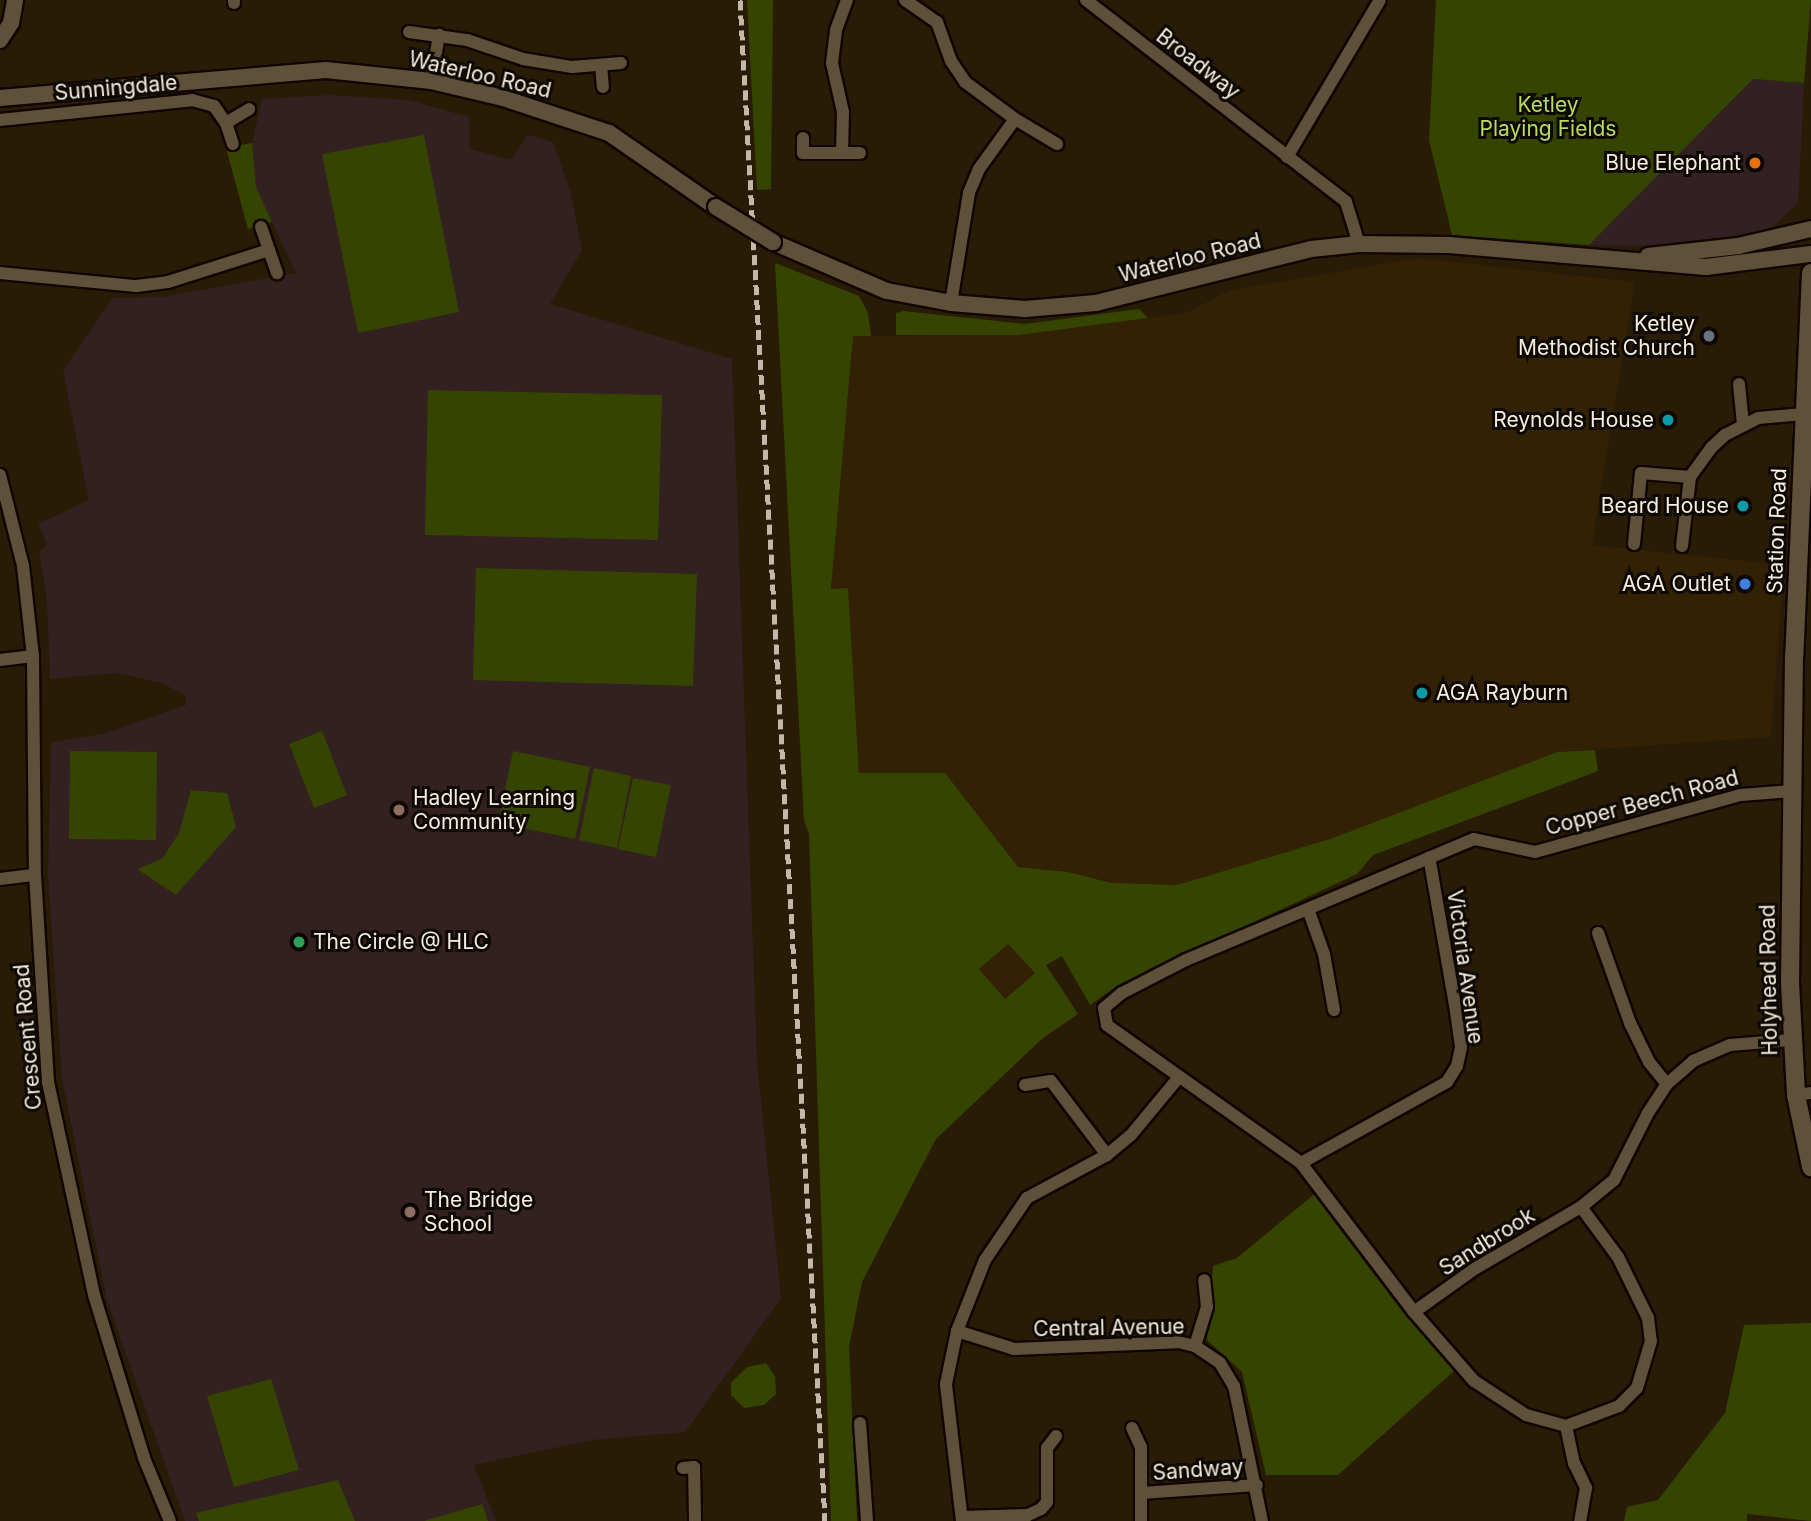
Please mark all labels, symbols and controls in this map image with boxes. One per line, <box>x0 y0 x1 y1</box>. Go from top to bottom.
street label: Broadway <box>1151 24 1245 104</box>
street label: Waterloo Road <box>406 46 554 104</box>
street label: Sunningdale <box>54 70 178 106</box>
park label: Ketley Playing Fields <box>1480 92 1616 142</box>
place label: Blue Elephant <box>1605 150 1741 176</box>
marker: Blue Elephant <box>1747 155 1763 171</box>
street label: Waterloo Road <box>1116 228 1264 288</box>
place label: Ketley Methodist Church <box>1518 311 1695 361</box>
marker: Ketley Methodist Church <box>1701 328 1717 344</box>
place label: Reynolds House <box>1493 407 1654 433</box>
marker: Reynolds House <box>1660 412 1676 428</box>
street label: Station Road <box>1762 468 1792 594</box>
place label: Beard House <box>1601 493 1729 519</box>
marker: Beard House <box>1735 498 1751 514</box>
place label: AGA Outlet <box>1622 571 1731 597</box>
marker: AGA Outlet <box>1737 576 1753 592</box>
place label: AGA Rayburn <box>1436 680 1568 706</box>
marker: AGA Rayburn <box>1414 685 1430 701</box>
street label: Copper Beech Road <box>1543 765 1741 841</box>
place label: Hadley Learning Community <box>413 785 575 835</box>
marker: Hadley Learning Community <box>391 802 407 818</box>
street label: Victoria Avenue <box>1442 888 1488 1046</box>
street label: Holyhead Road <box>1755 904 1783 1056</box>
place label: The Circle @ HLC <box>313 929 489 955</box>
marker: The Circle @ HLC <box>291 934 307 950</box>
street label: Crescent Road <box>9 963 47 1111</box>
place label: The Bridge School <box>424 1187 533 1237</box>
street label: Sandbrook <box>1435 1203 1539 1281</box>
marker: The Bridge School <box>402 1204 418 1220</box>
street label: Central Avenue <box>1033 1314 1185 1342</box>
street label: Sandway <box>1152 1454 1244 1486</box>

